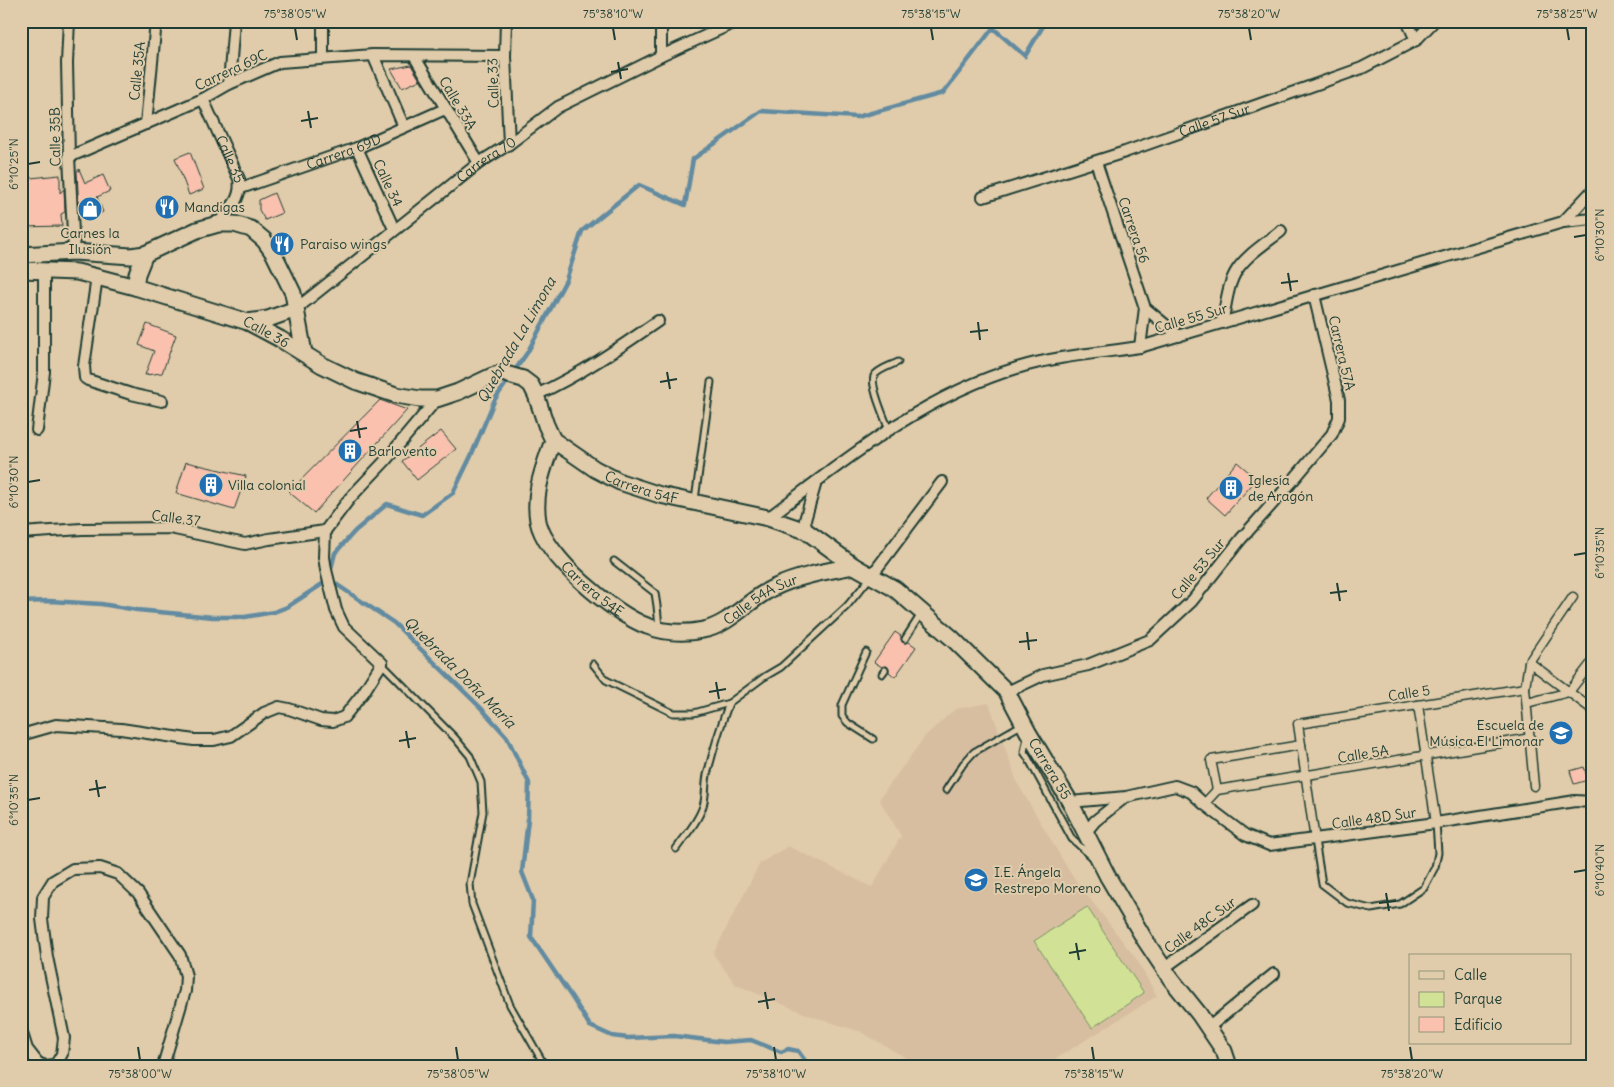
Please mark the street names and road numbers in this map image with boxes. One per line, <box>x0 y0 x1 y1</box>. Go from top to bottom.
street label: Calle 35A <box>125 41 149 101</box>
street label: Carrera 69C <box>192 45 270 95</box>
street label: Calle 33 <box>483 58 503 108</box>
street label: Calle 33A <box>435 73 481 133</box>
street label: Calle 57 Sur <box>1177 99 1253 141</box>
street label: Calle 35B <box>45 107 65 167</box>
street label: Carrera 69D <box>304 129 384 174</box>
street label: Calle 35 <box>212 133 249 186</box>
street label: Carrera 70 <box>453 133 520 187</box>
street label: Calle 34 <box>369 156 407 210</box>
street label: Carrera 56 <box>1114 195 1154 265</box>
street label: Calle 55 Sur <box>1152 299 1230 337</box>
street label: Calle 36 <box>240 312 293 352</box>
street label: Carrera 57A <box>1325 314 1359 392</box>
street label: Carrera 54F <box>602 467 680 508</box>
street label: Calle 37 <box>151 506 202 530</box>
street label: Calle 53 Sur <box>1167 534 1229 604</box>
street label: Carrera 54E <box>557 557 627 621</box>
street label: Calle 54A Sur <box>720 570 800 629</box>
street label: Calle 5 <box>1387 681 1431 705</box>
street label: Carrera 55 <box>1025 735 1075 803</box>
street label: Calle 5A <box>1336 741 1390 767</box>
street label: Calle 48D Sur <box>1330 803 1418 833</box>
street label: Calle 48C Sur <box>1160 893 1240 957</box>

